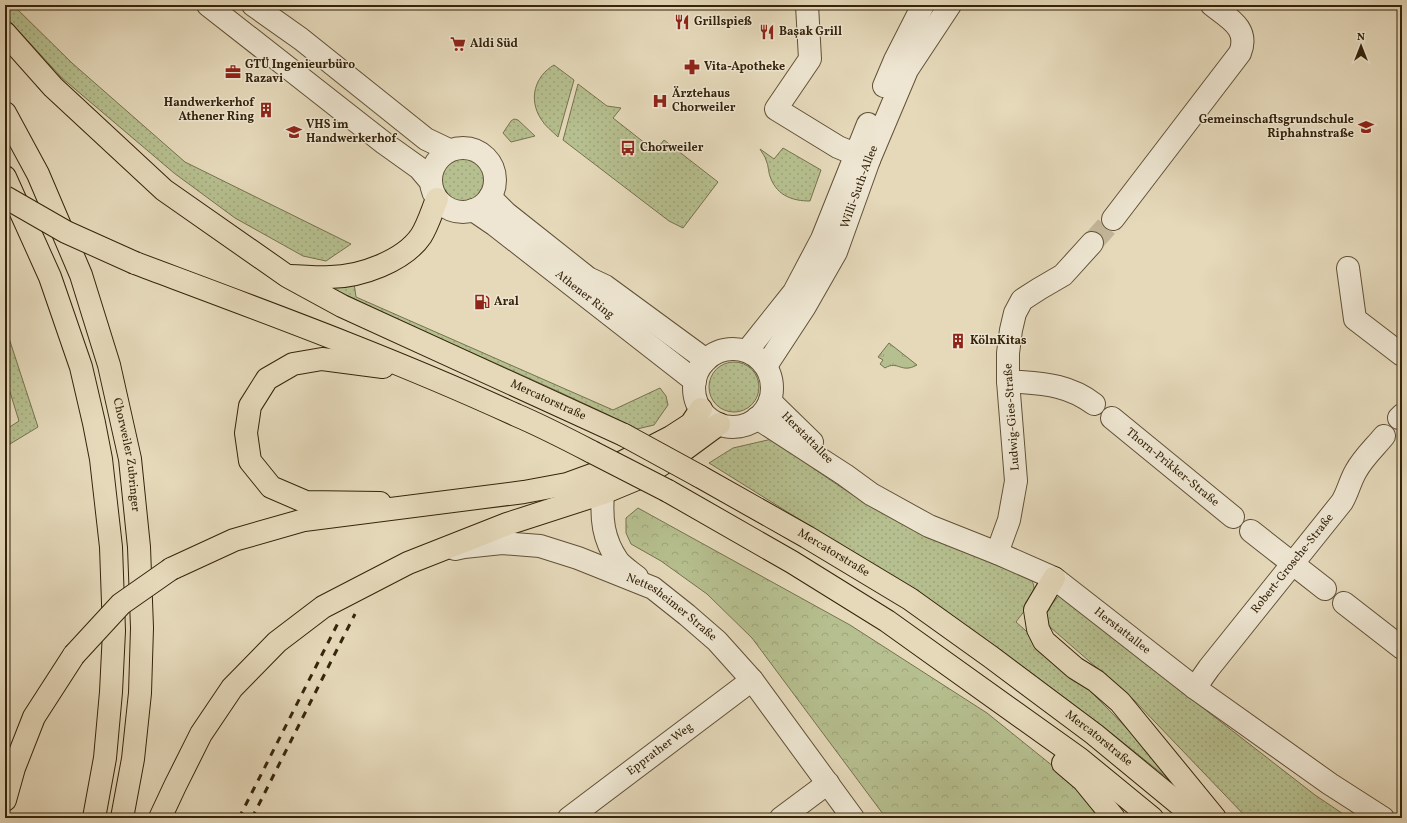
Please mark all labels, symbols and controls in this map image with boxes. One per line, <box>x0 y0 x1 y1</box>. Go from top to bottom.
restaurant icon: Grillspieß <box>673 13 691 31</box>
place label: Grillspieß <box>694 14 752 30</box>
restaurant icon: Başak Grill <box>758 23 776 41</box>
place label: Başak Grill <box>779 24 842 40</box>
north arrow <box>1341 26 1381 66</box>
text: N <box>1357 30 1365 45</box>
supermarket icon: Aldi Süd <box>449 35 467 53</box>
place label: Aldi Süd <box>470 36 519 52</box>
place label: GTÜ Ingenieurbüro Razavi <box>245 57 355 87</box>
pharmacy icon: Vita-Apotheke <box>683 58 701 76</box>
place label: Vita-Apotheke <box>704 59 785 75</box>
office icon: GTÜ Ingenieurbüro Razavi <box>224 63 242 81</box>
place label: Ärztehaus Chorweiler <box>672 86 736 116</box>
hospital icon: Ärztehaus Chorweiler <box>651 92 669 110</box>
place label: Handwerkerhof Athener Ring <box>164 95 255 125</box>
building icon: Handwerkerhof Athener Ring <box>257 101 275 119</box>
place label: Gemeinschaftsgrundschule Riphahnstraße <box>1199 112 1354 142</box>
place label: VHS im Handwerkerhof <box>306 117 397 147</box>
school or university icon: Gemeinschaftsgrundschule Riphahnstraße <box>1357 118 1375 136</box>
school or university icon: VHS im Handwerkerhof <box>285 123 303 141</box>
bus stop icon: Chorweiler <box>619 139 637 157</box>
place label: Chorweiler <box>640 140 704 156</box>
street label: Willi-Suth-Allee <box>837 143 882 231</box>
street label: Athener Ring <box>552 267 617 323</box>
fuel station icon: Aral <box>473 293 491 311</box>
place label: Aral <box>494 294 519 310</box>
building icon: KölnKitas <box>949 332 967 350</box>
place label: KölnKitas <box>970 333 1027 349</box>
street label: Ludwig-Gies-Straße <box>1000 363 1024 471</box>
street label: Mercatorstraße <box>508 376 589 425</box>
street label: Chorweiler Zubringer <box>109 396 143 512</box>
street label: Herstattallee <box>777 408 837 468</box>
street label: Thorn-Prikker-Straße <box>1122 424 1223 511</box>
street label: Robert-Grosche-Straße <box>1248 510 1338 617</box>
street label: Mercatorstraße <box>794 525 873 581</box>
street label: Nettesheimer Straße <box>624 570 720 645</box>
street label: Herstattallee <box>1090 604 1154 658</box>
street label: Mercatorstraße <box>1062 707 1136 770</box>
street label: Epprather Weg <box>624 719 696 780</box>

